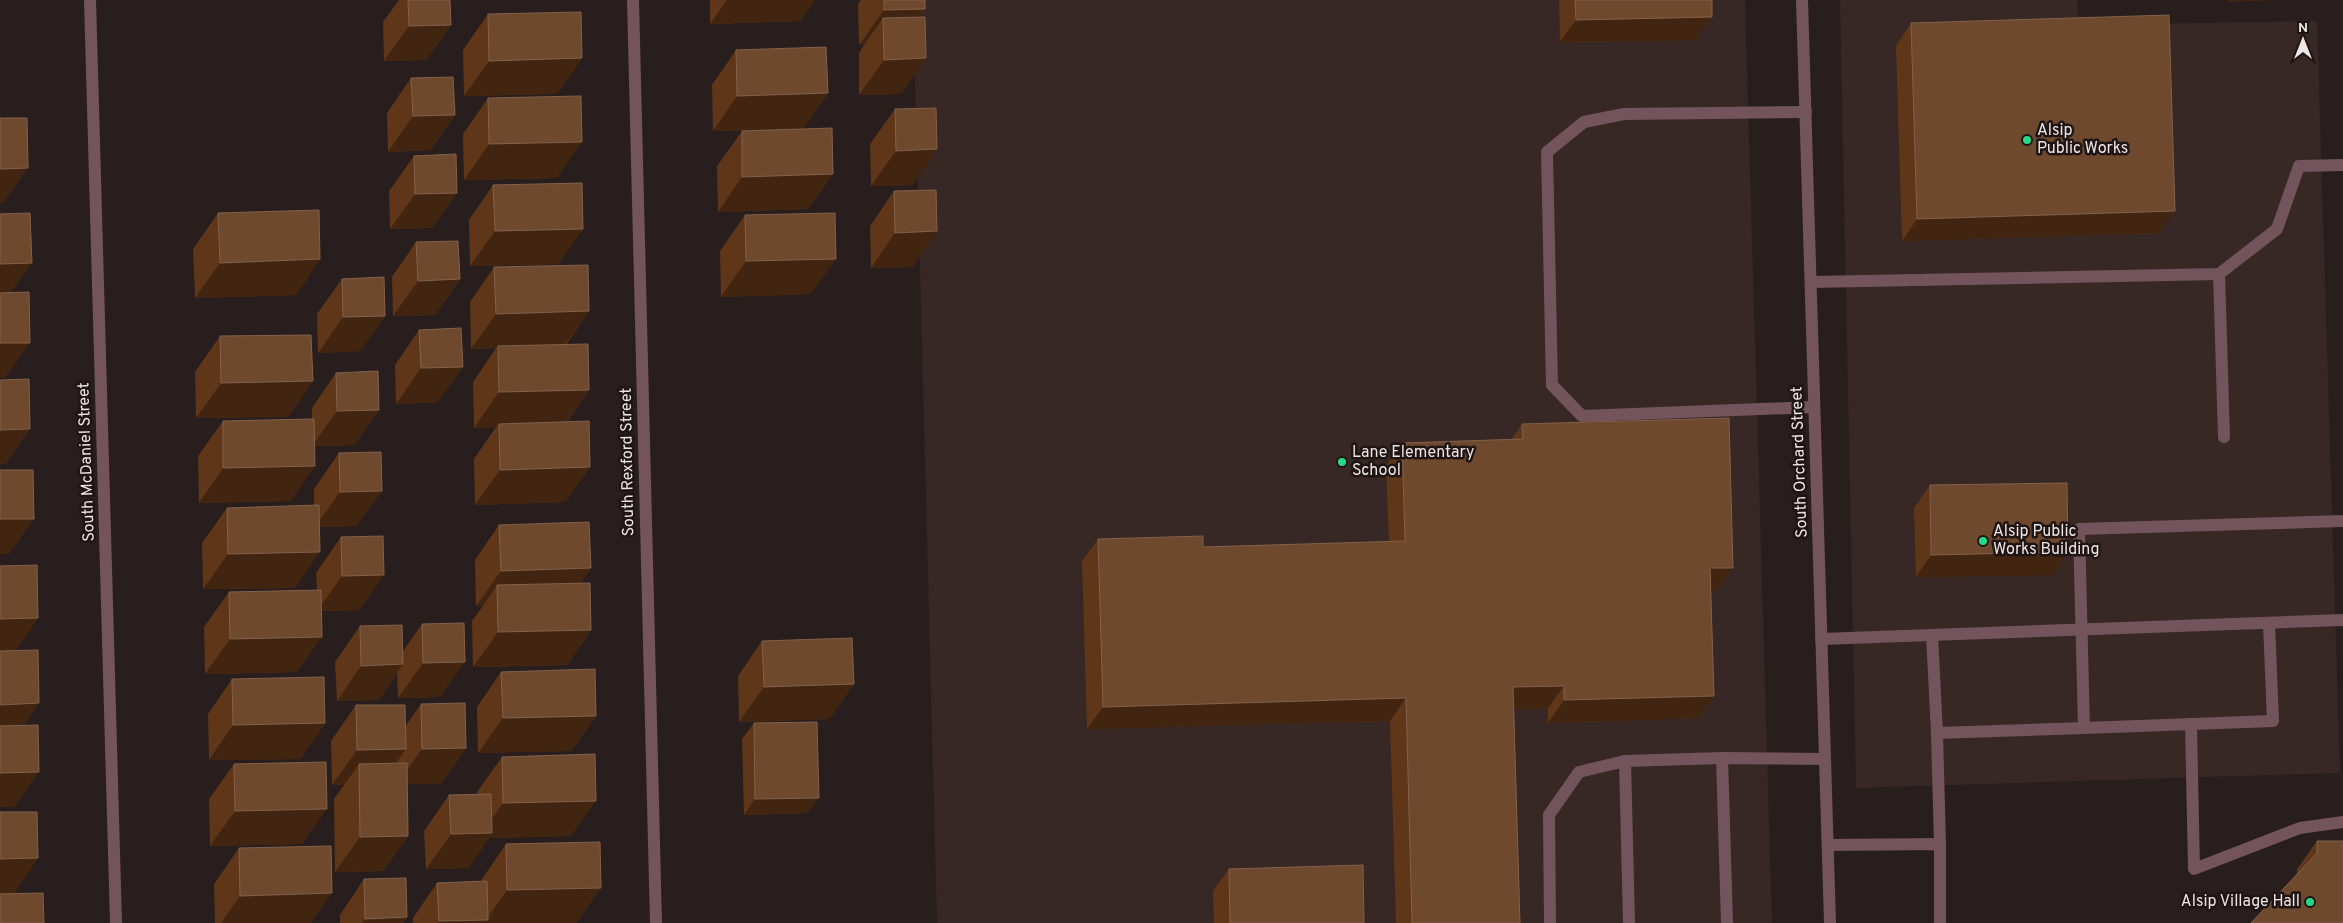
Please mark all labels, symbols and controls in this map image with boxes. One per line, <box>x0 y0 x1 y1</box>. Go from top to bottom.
north arrow <box>2278 15 2328 65</box>
text: N <box>2298 20 2308 37</box>
place label: Alsip Public Works <box>2037 121 2128 159</box>
marker: Alsip Public Works <box>2021 134 2033 146</box>
street label: South McDaniel Street <box>74 382 100 542</box>
street label: South Orchard Street <box>1787 386 1813 538</box>
street label: South Rexford Street <box>617 388 639 536</box>
place label: Lane Elementary School <box>1352 443 1474 481</box>
marker: Lane Elementary School <box>1336 456 1348 468</box>
place label: Alsip Public Works Building <box>1993 522 2100 560</box>
marker: Alsip Public Works Building <box>1977 535 1989 547</box>
place label: Alsip Village Hall <box>2181 892 2300 912</box>
marker: Alsip Village Hall <box>2304 896 2316 908</box>

